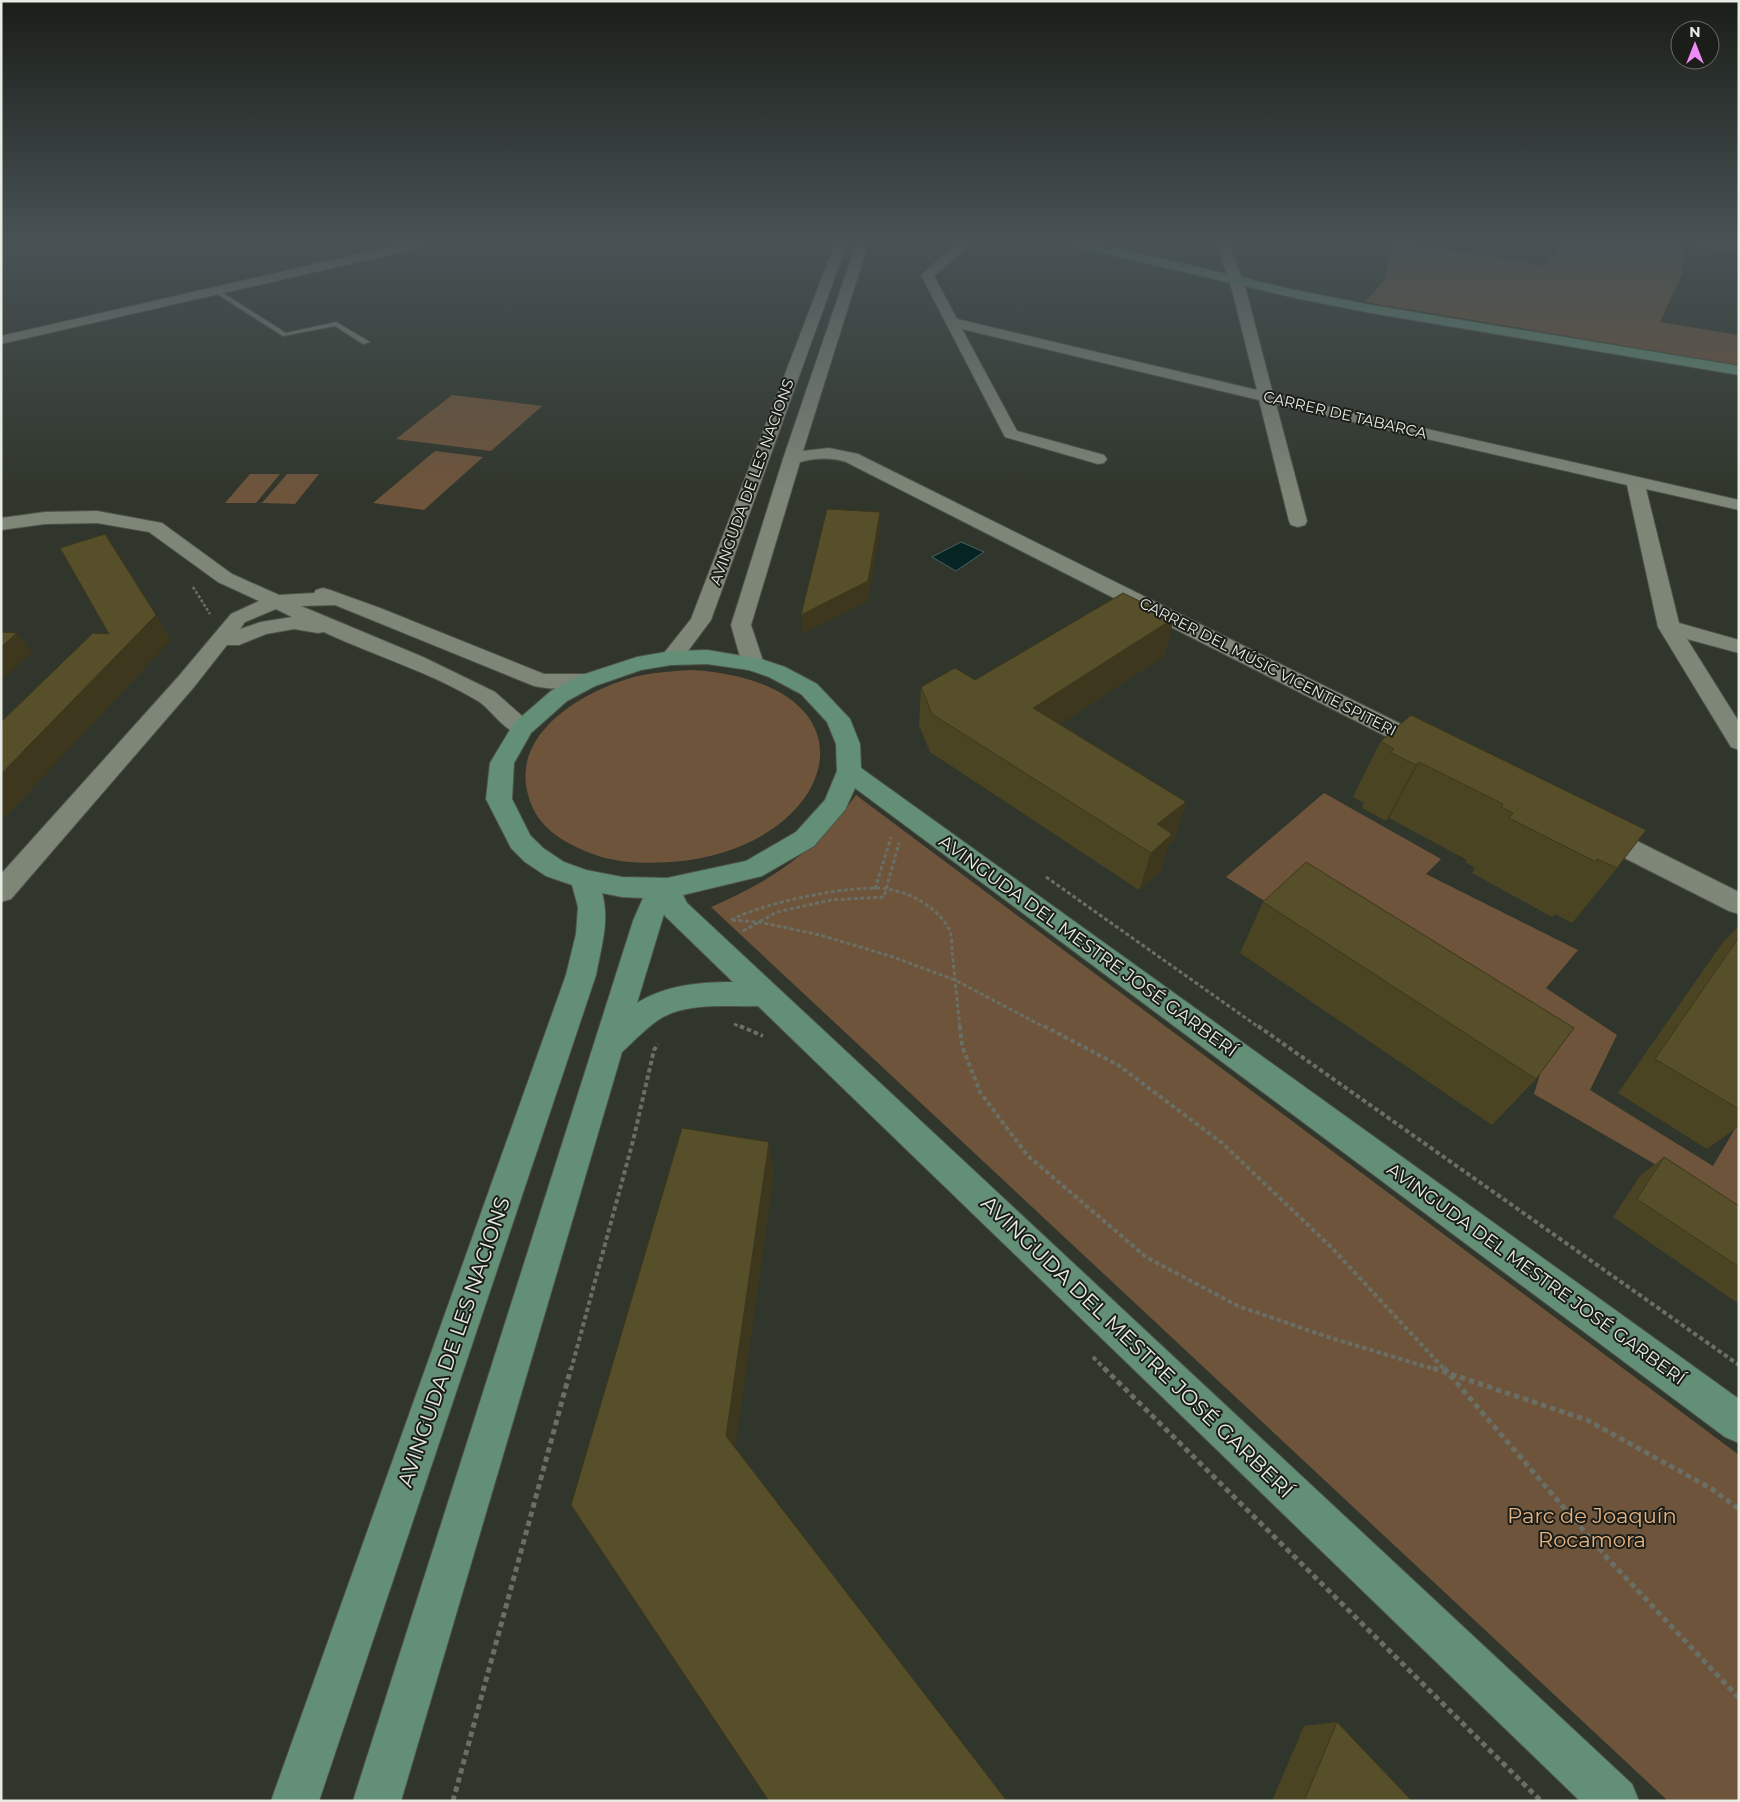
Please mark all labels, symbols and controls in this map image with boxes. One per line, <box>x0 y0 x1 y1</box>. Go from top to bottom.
north arrow <box>1670 20 1720 70</box>
text: N <box>1689 23 1701 41</box>
street label: AVINGUDA DE LES NACIONS <box>705 376 798 587</box>
street label: CARRER DE TABARCA <box>1262 386 1429 443</box>
street label: CARRER DEL MÚSIC VICENTE SPITERI <box>1137 593 1400 740</box>
street label: AVINGUDA DEL MESTRE JOSÉ GARBERÍ <box>935 830 1242 1062</box>
street label: AVINGUDA DEL MESTRE JOSÉ GARBERÍ <box>1383 1158 1690 1390</box>
street label: AVINGUDA DEL MESTRE JOSÉ GARBERÍ <box>976 1190 1299 1503</box>
street label: AVINGUDA DE LES NACIONS <box>392 1194 515 1490</box>
park label: Parc de Joaquín Rocamora <box>1507 1503 1677 1552</box>

